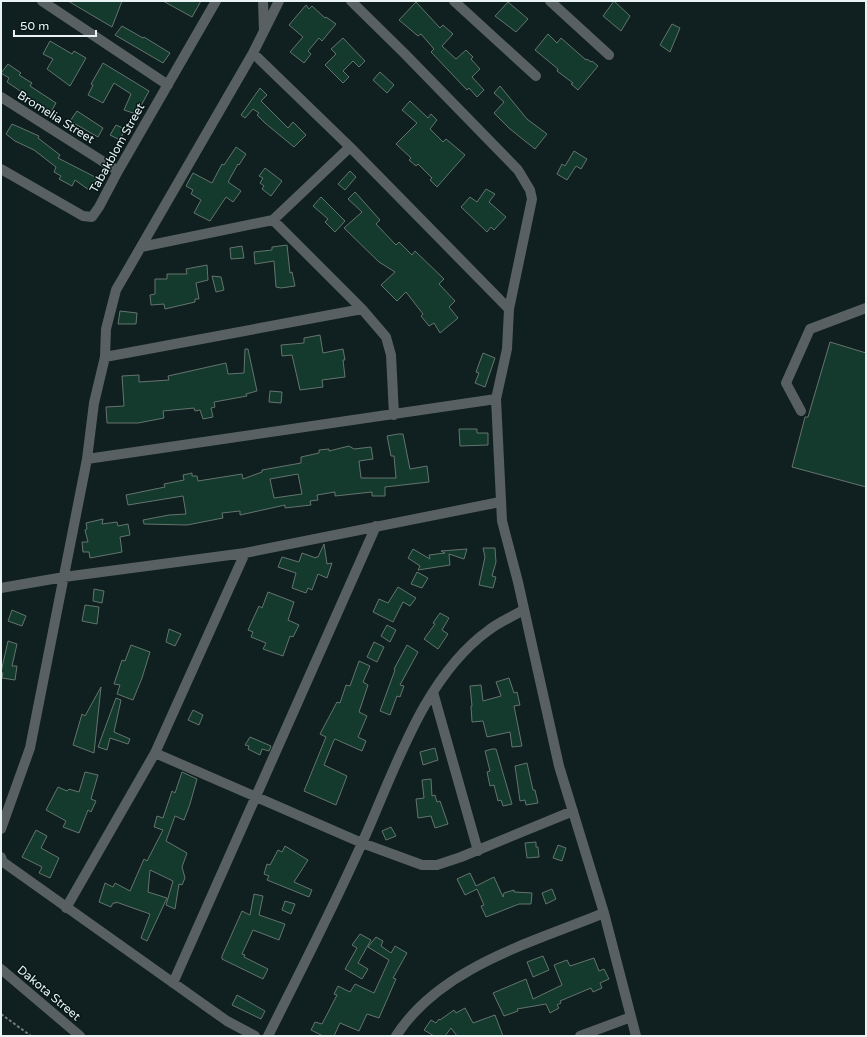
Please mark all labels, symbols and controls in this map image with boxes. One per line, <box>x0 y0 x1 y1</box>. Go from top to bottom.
scale bar <box>14 12 96 38</box>
text: 50 m <box>20 19 49 33</box>
street label: Bromelia Street <box>15 88 97 146</box>
street label: Tabakblom Street <box>87 100 148 195</box>
street label: Dakota Street <box>15 963 84 1024</box>

